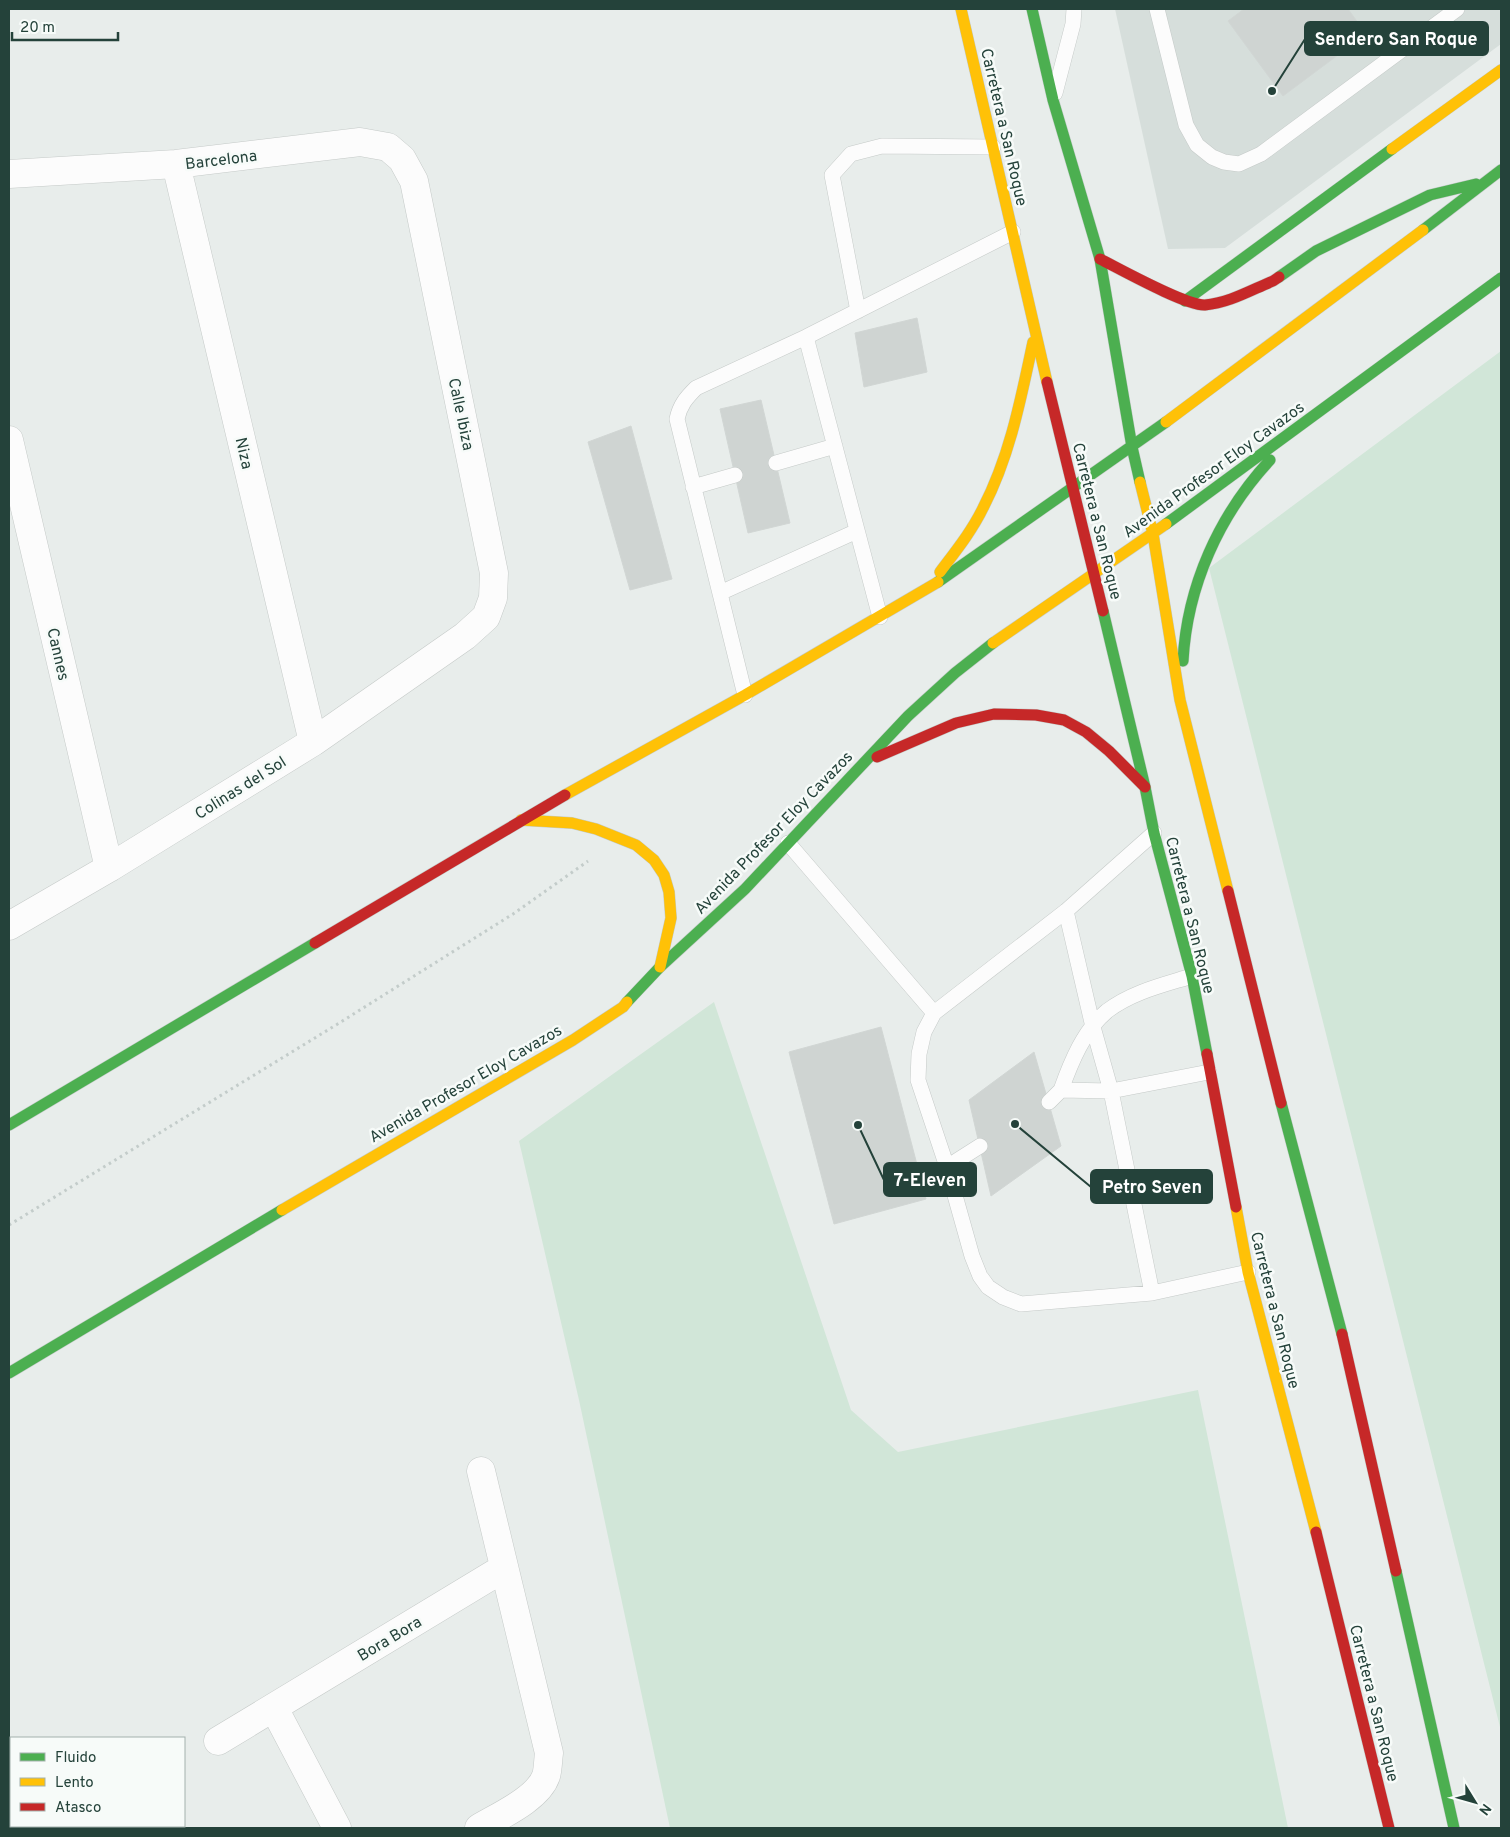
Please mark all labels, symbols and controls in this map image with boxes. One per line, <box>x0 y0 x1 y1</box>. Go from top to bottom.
scale bar <box>12 10 119 42</box>
text: 20 m <box>20 19 55 38</box>
callout: Sendero San Roque <box>1305 22 1488 55</box>
text: Sendero San Roque <box>1314 29 1478 52</box>
street label: Carretera a San Roque <box>975 47 1031 208</box>
street label: Barcelona <box>184 147 258 175</box>
street label: Calle Ibiza <box>443 376 477 452</box>
street label: Avenida Profesor Eloy Cavazos <box>1120 398 1309 543</box>
street label: Niza <box>230 436 256 471</box>
street label: Carretera a San Roque <box>1067 441 1125 602</box>
street label: Cannes <box>41 626 73 683</box>
street label: Avenida Profesor Eloy Cavazos <box>691 747 858 919</box>
street label: Colinas del Sol <box>192 753 291 825</box>
street label: Carretera a San Roque <box>1160 835 1218 996</box>
street label: Avenida Profesor Eloy Cavazos <box>366 1021 566 1148</box>
callout: 7-Eleven <box>884 1163 976 1196</box>
text: 7-Eleven <box>894 1170 966 1193</box>
callout: Petro Seven <box>1091 1170 1212 1203</box>
text: Petro Seven <box>1102 1177 1202 1200</box>
street label: Carretera a San Roque <box>1245 1230 1303 1391</box>
street label: Bora Bora <box>354 1613 426 1667</box>
street label: Carretera a San Roque <box>1344 1623 1402 1784</box>
legend <box>10 1737 185 1827</box>
text: Fluido <box>55 1749 96 1768</box>
text: Lento <box>55 1774 94 1793</box>
north arrow <box>1450 1777 1500 1827</box>
text: Atasco <box>55 1799 101 1818</box>
text: N <box>1474 1800 1494 1818</box>

